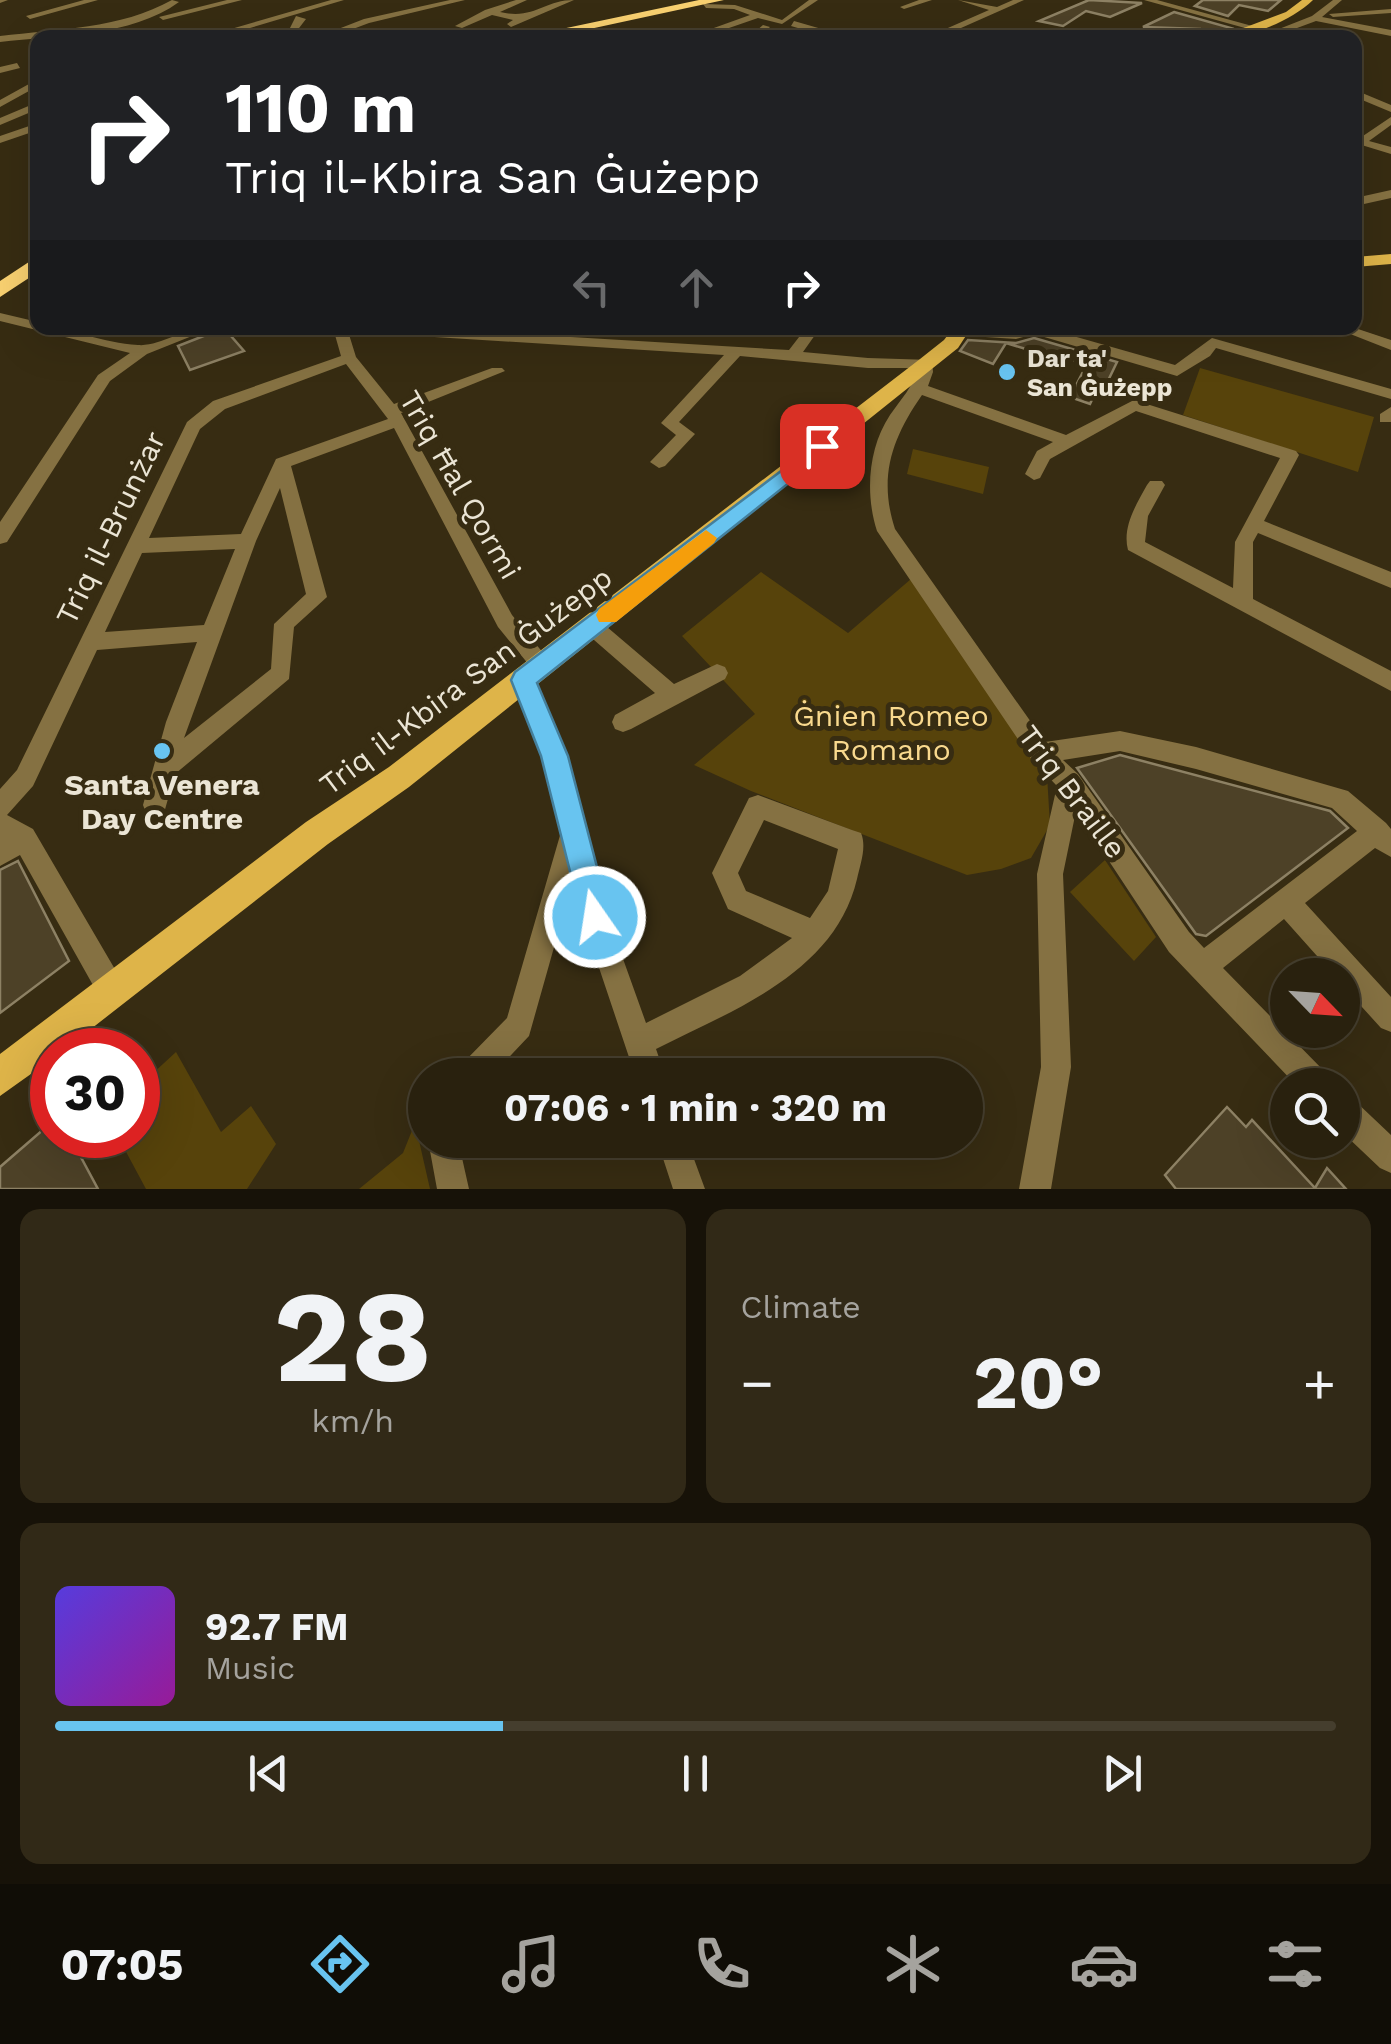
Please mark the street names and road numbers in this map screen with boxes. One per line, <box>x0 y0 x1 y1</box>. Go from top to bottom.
street label: Triq Ħal Qormi <box>392 384 529 585</box>
street label: Triq il-Brunżar <box>49 425 172 630</box>
street label: Triq il-Kbira San Ġużepp <box>313 559 619 802</box>
street label: Triq Braille <box>1011 718 1134 865</box>

